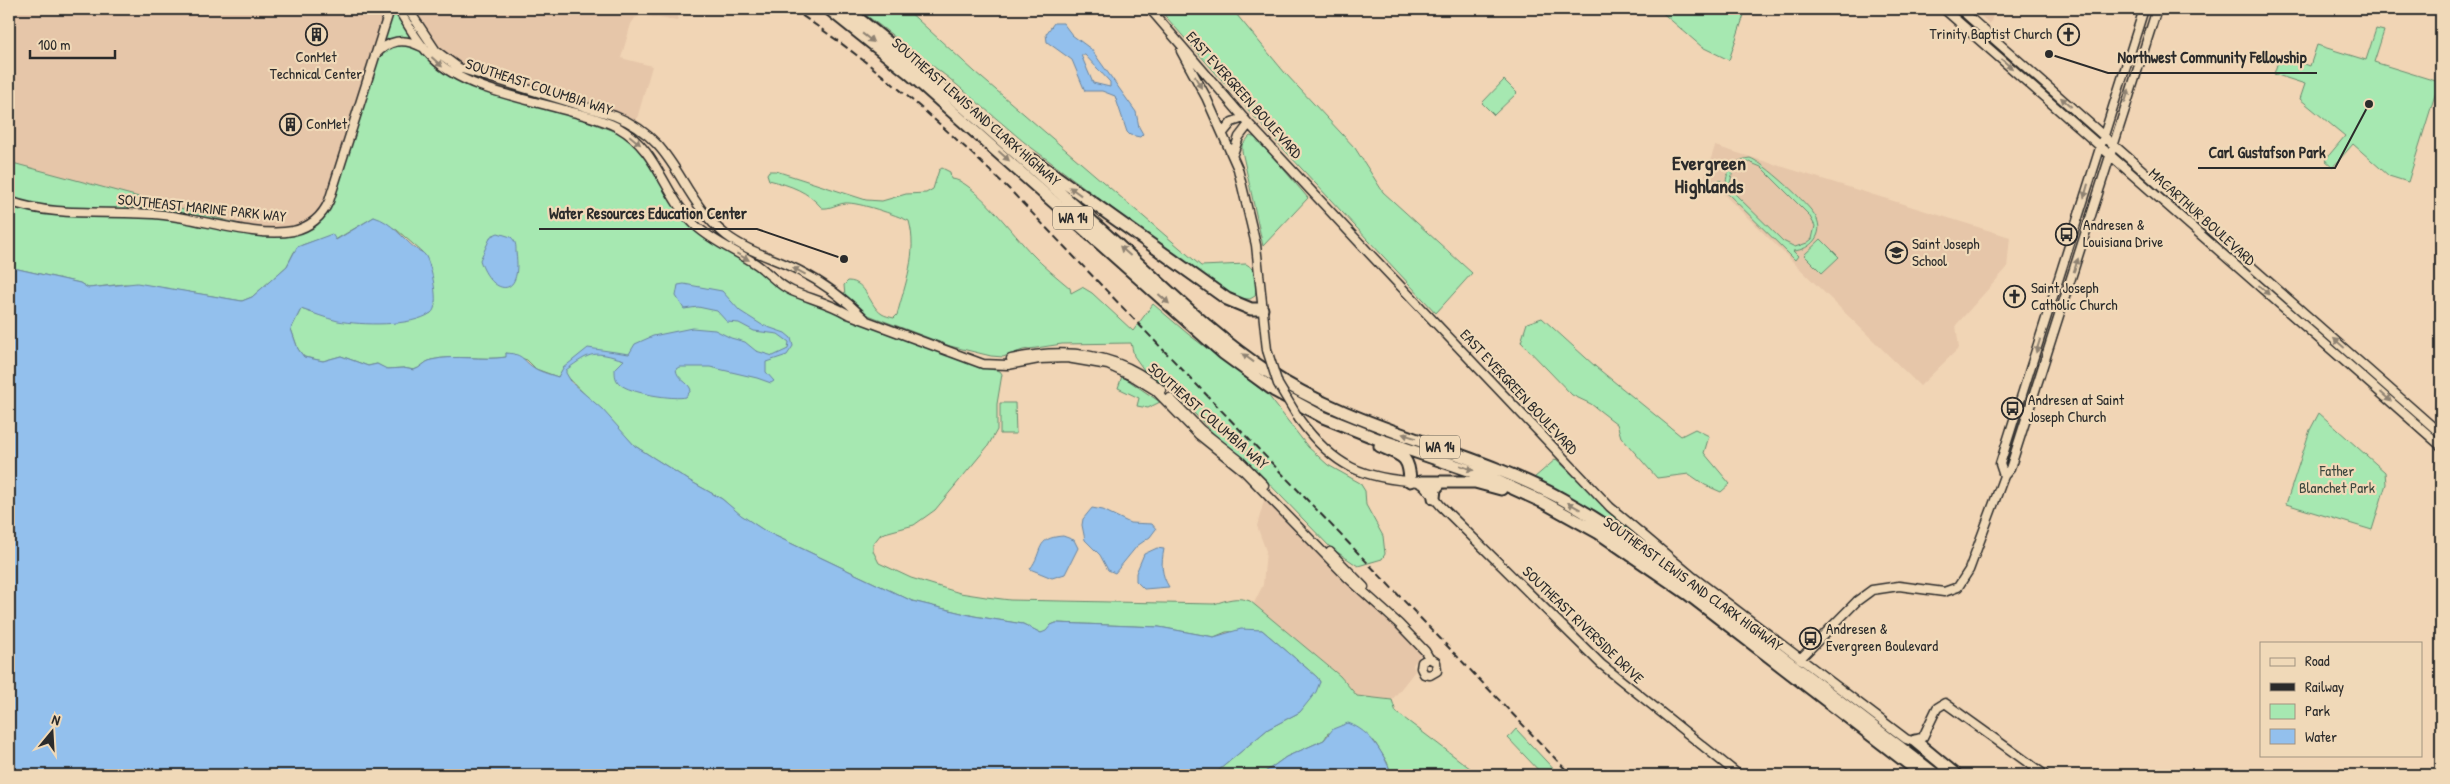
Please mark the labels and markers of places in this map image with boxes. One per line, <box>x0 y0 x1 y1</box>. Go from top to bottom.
building icon: ConMet Technical Center <box>304 22 328 46</box>
church icon: Trinity Baptist Church <box>2056 22 2080 46</box>
place label: Trinity Baptist Church <box>1930 23 2052 44</box>
callout: Northwest Community Fellowship <box>2108 42 2317 73</box>
place label: ConMet Technical Center <box>270 46 362 84</box>
building icon: ConMet <box>278 112 302 136</box>
place label: ConMet <box>306 113 348 134</box>
callout: Carl Gustafson Park <box>2198 137 2335 168</box>
callout: Water Resources Education Center <box>539 198 757 229</box>
place label: Andresen & Louisiana Drive <box>2083 214 2163 252</box>
bus stop icon: Andresen & Louisiana Drive <box>2055 222 2079 246</box>
place label: Saint Joseph School <box>1912 233 1980 271</box>
school or university icon: Saint Joseph School <box>1884 241 1908 265</box>
place label: Saint Joseph Catholic Church <box>2031 277 2118 315</box>
church icon: Saint Joseph Catholic Church <box>2003 285 2027 309</box>
place label: Andresen at Saint Joseph Church <box>2028 389 2125 427</box>
bus stop icon: Andresen at Saint Joseph Church <box>2000 397 2024 421</box>
place label: Andresen & Evergreen Boulevard <box>1826 618 1938 656</box>
bus stop icon: Andresen & Evergreen Boulevard <box>1798 626 1822 650</box>

